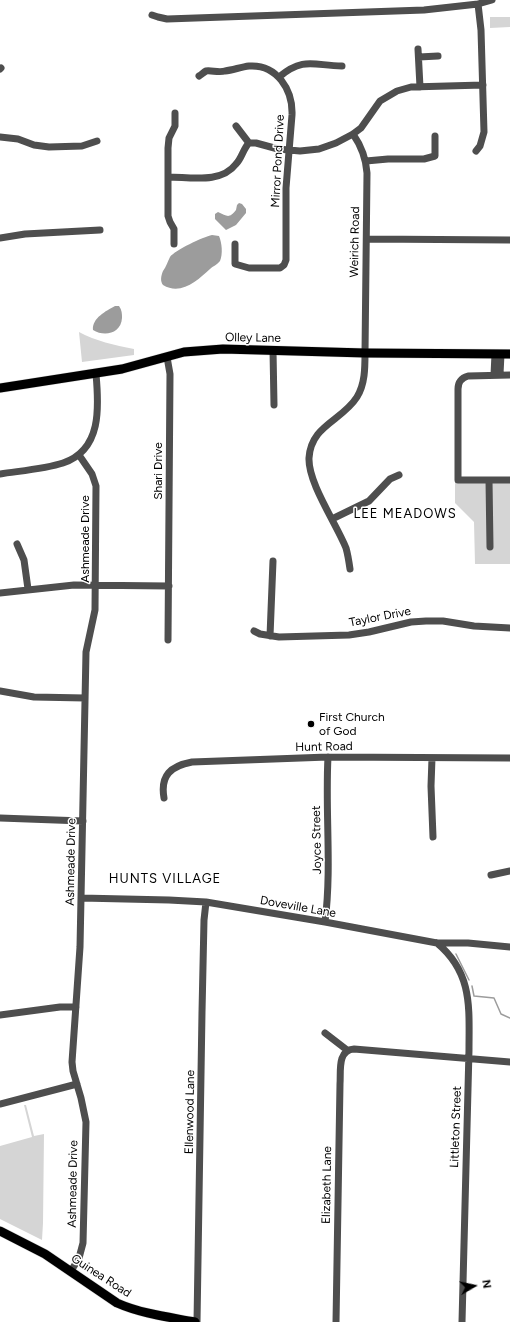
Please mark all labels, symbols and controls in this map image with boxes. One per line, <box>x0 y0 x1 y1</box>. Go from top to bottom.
street label: Mirror Pond Drive <box>268 114 288 208</box>
street label: Weirich Road <box>347 206 363 278</box>
street label: Olley Lane <box>225 330 281 346</box>
street label: Shari Drive <box>151 442 165 500</box>
street label: Ashmeade Drive <box>78 495 92 583</box>
district label: LEE MEADOWS <box>353 506 457 522</box>
street label: Taylor Drive <box>348 604 412 630</box>
place label: First Church of God <box>319 710 385 738</box>
marker: First Church of God <box>306 719 316 729</box>
street label: Hunt Road <box>295 739 353 755</box>
street label: Joyce Street <box>309 805 325 875</box>
street label: Ashmeade Drive <box>63 818 79 906</box>
district label: HUNTS VILLAGE <box>109 871 221 887</box>
street label: Doveville Lane <box>259 893 337 921</box>
street label: Ellenwood Lane <box>182 1070 198 1154</box>
street label: Littleton Street <box>447 1086 465 1168</box>
street label: Ashmeade Drive <box>65 1140 81 1228</box>
street label: Elizabeth Lane <box>319 1146 335 1224</box>
street label: Guinea Road <box>68 1251 134 1301</box>
north arrow <box>454 1266 494 1306</box>
text: N <box>479 1279 493 1289</box>

